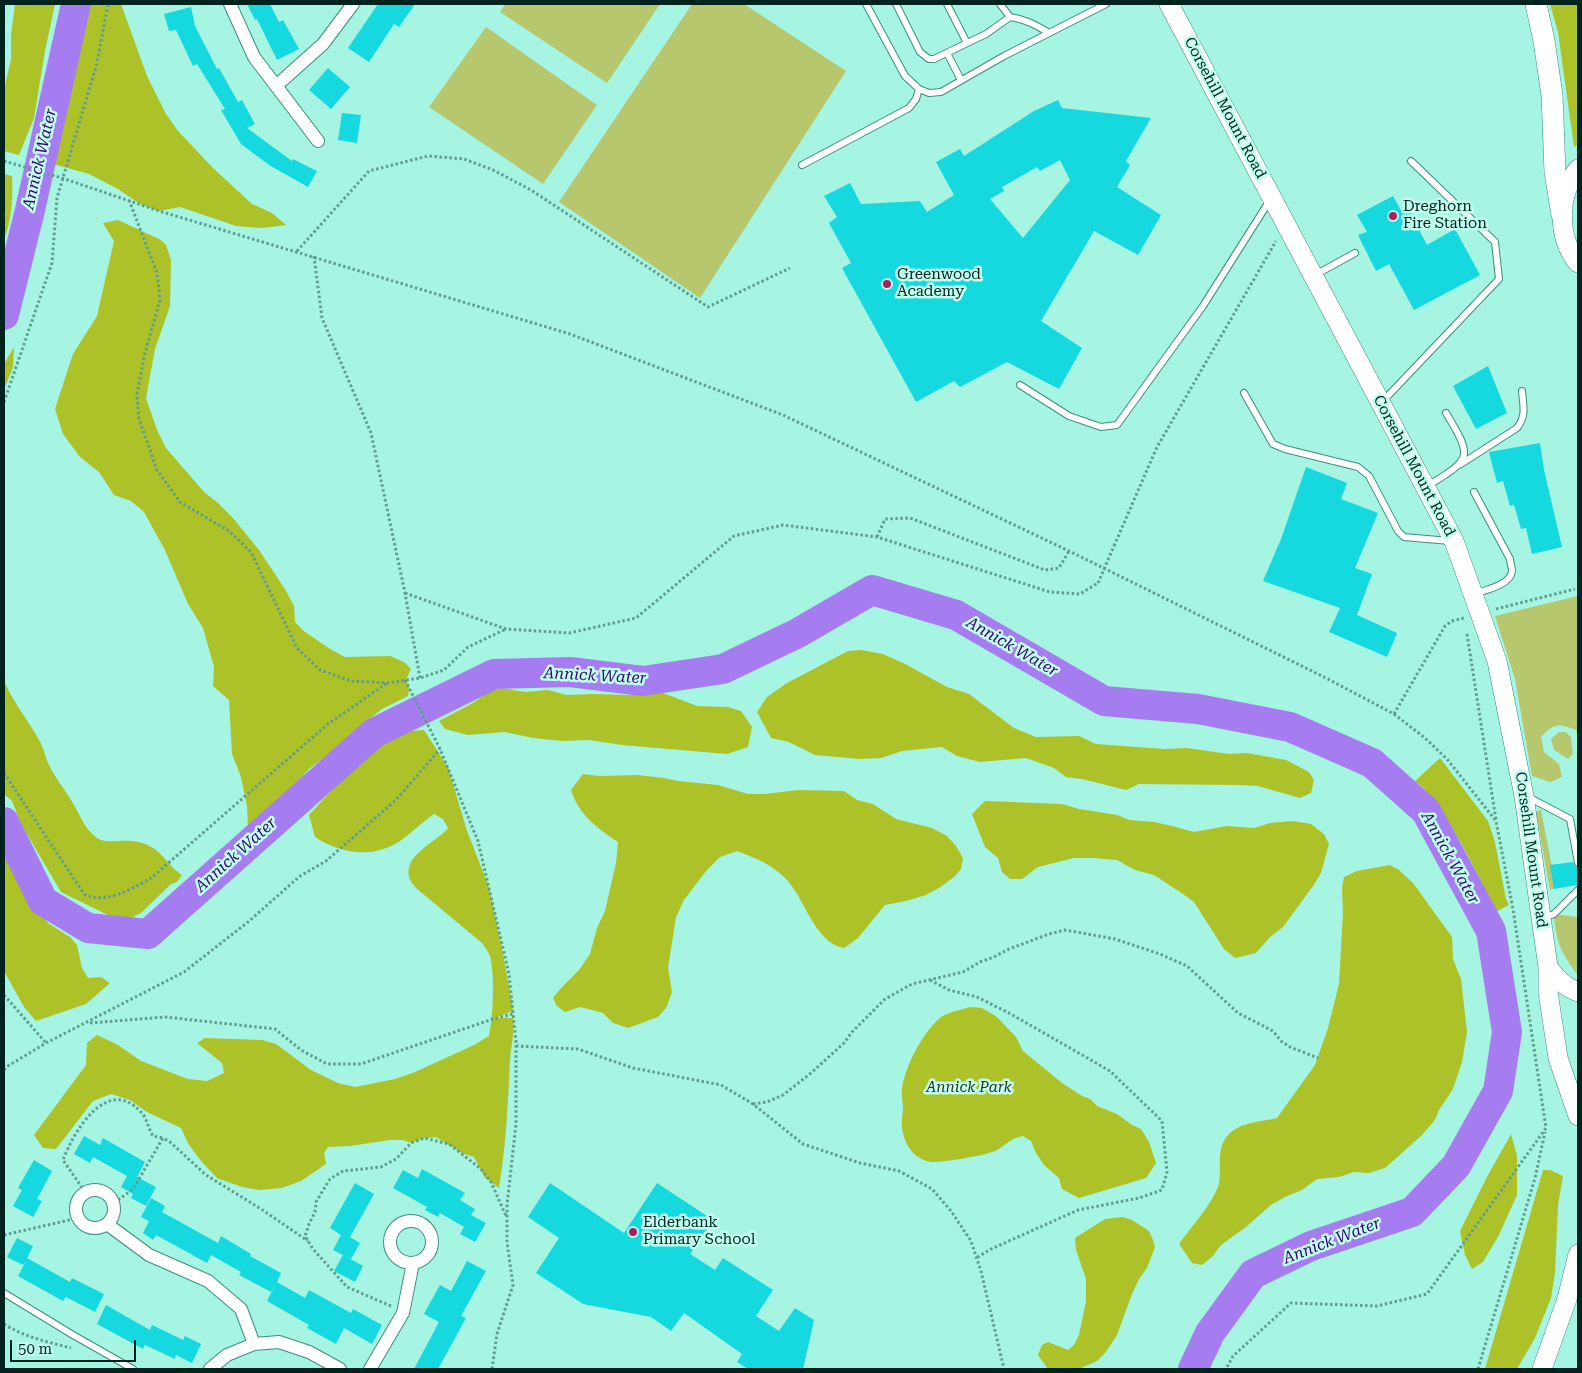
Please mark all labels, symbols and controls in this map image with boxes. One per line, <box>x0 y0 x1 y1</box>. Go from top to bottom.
street label: Corsehill Mount Road <box>1180 34 1270 182</box>
water label: Annick Water <box>19 107 61 211</box>
place label: Dreghorn Fire Station <box>1403 198 1487 233</box>
marker: Dreghorn Fire Station <box>1387 210 1399 222</box>
place label: Greenwood Academy <box>897 266 981 301</box>
marker: Greenwood Academy <box>881 278 893 290</box>
street label: Corsehill Mount Road <box>1369 392 1459 540</box>
water label: Annick Water <box>963 613 1061 681</box>
water label: Annick Water <box>543 664 647 688</box>
street label: Corsehill Mount Road <box>1511 771 1551 929</box>
water label: Annick Water <box>1417 808 1483 908</box>
water label: Annick Water <box>191 814 281 896</box>
park label: Annick Park <box>926 1079 1012 1097</box>
place label: Elderbank Primary School <box>643 1214 755 1249</box>
water label: Annick Water <box>1281 1214 1383 1268</box>
marker: Elderbank Primary School <box>627 1226 639 1238</box>
scale bar <box>12 1330 139 1362</box>
text: 50 m <box>18 1340 52 1358</box>

